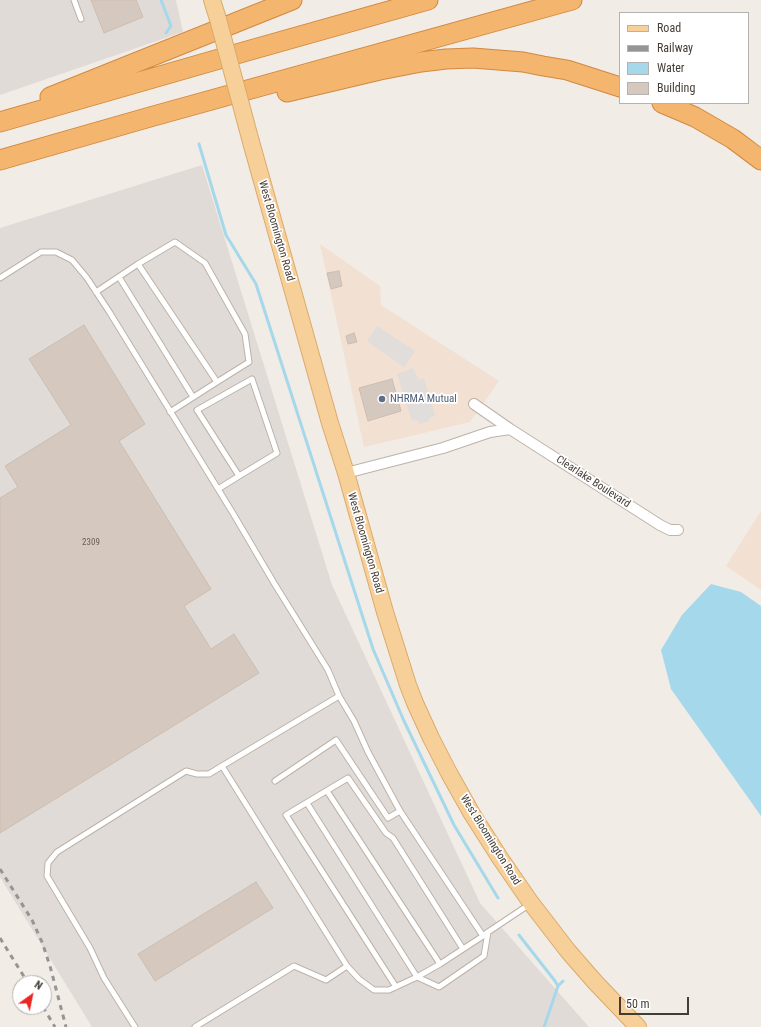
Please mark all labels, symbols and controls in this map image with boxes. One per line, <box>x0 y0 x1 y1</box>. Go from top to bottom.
legend <box>619 12 749 104</box>
text: Road <box>657 21 681 35</box>
text: Railway <box>657 41 693 55</box>
text: Water <box>657 61 685 75</box>
text: Building <box>657 81 695 95</box>
street label: West Bloomington Road <box>255 179 297 283</box>
place label: NHRMA Mutual <box>390 392 457 406</box>
marker: NHRMA Mutual <box>377 394 387 404</box>
street label: Clearlake Boulevard <box>553 453 633 511</box>
street label: West Bloomington Road <box>344 491 386 595</box>
house number: 2309 <box>82 538 100 548</box>
street label: West Bloomington Road <box>457 792 523 888</box>
north arrow <box>12 975 52 1015</box>
text: N <box>32 978 45 993</box>
scale bar <box>621 989 691 1015</box>
text: 50 m <box>626 997 650 1011</box>

